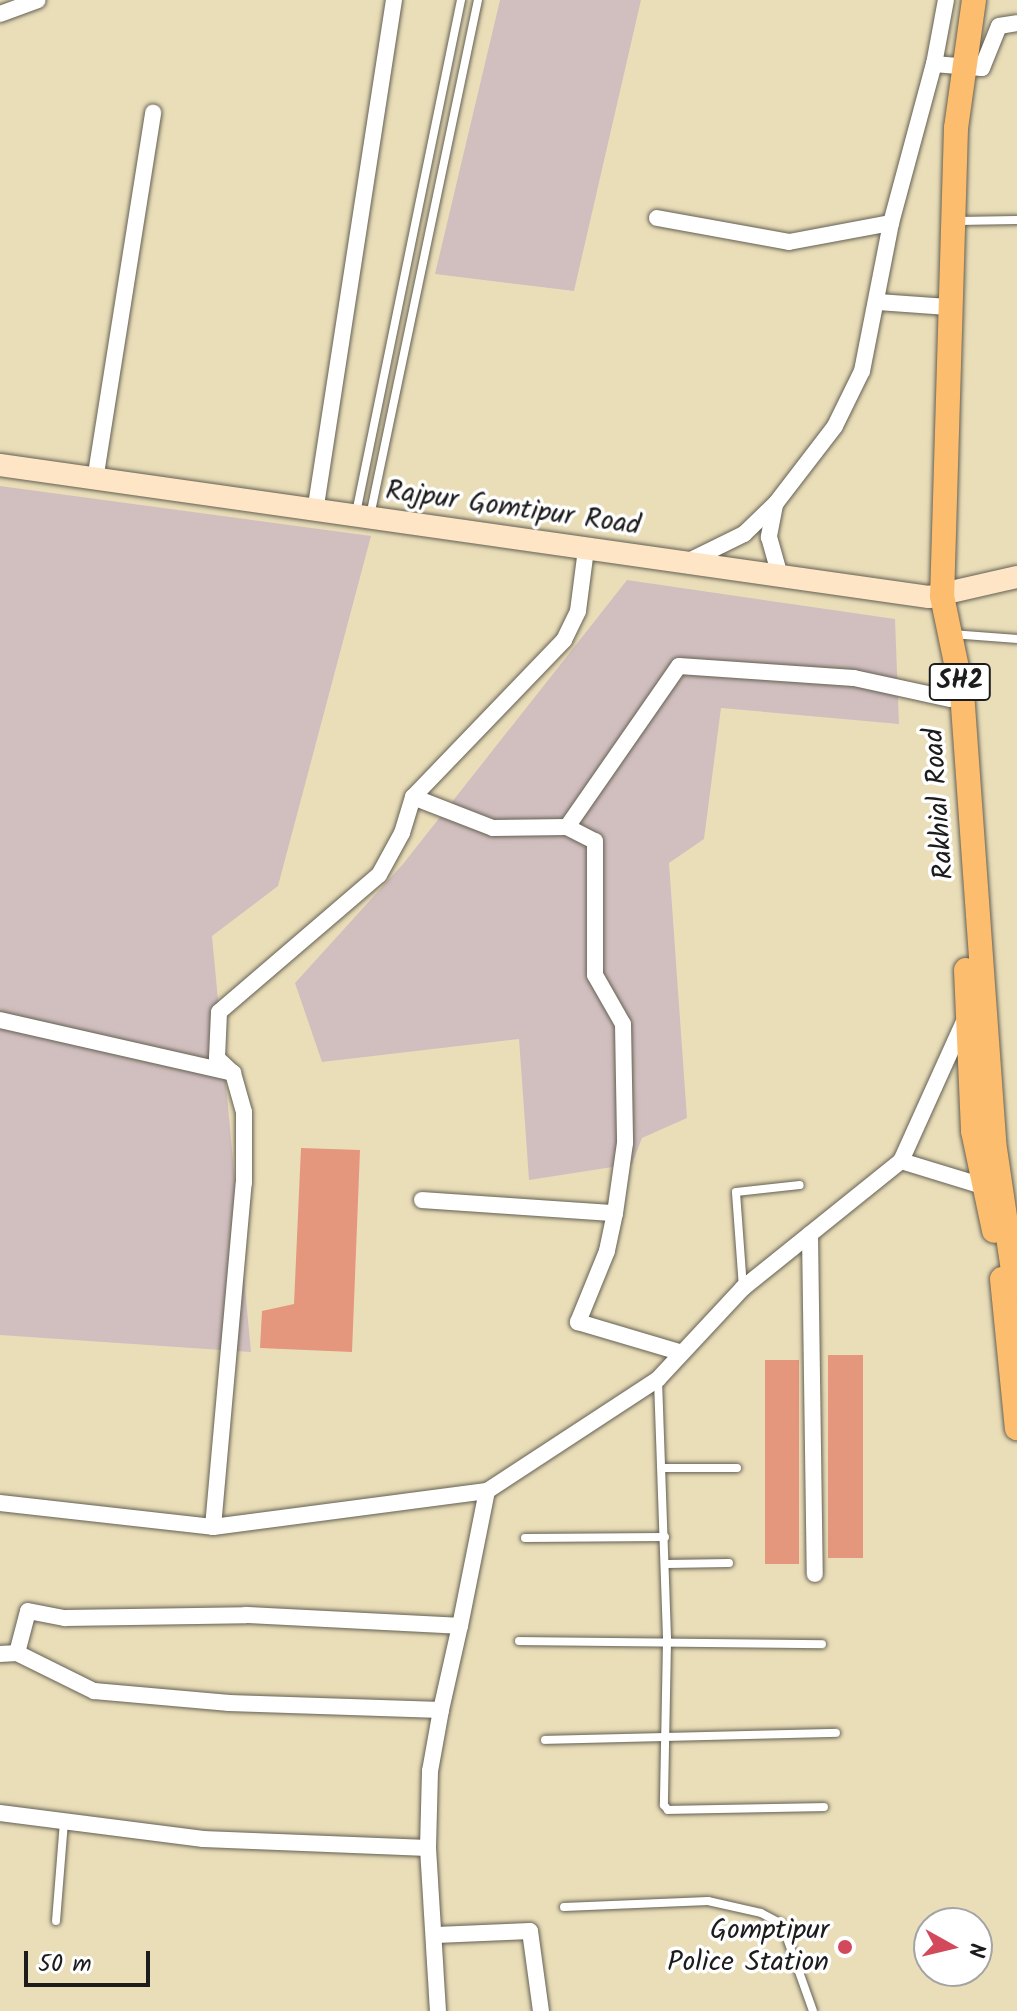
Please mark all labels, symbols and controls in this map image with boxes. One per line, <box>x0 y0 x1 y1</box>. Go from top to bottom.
street label: Rajpur Gomtipur Road <box>383 474 643 544</box>
road number: SH2 <box>928 660 992 704</box>
street label: Rakhial Road <box>918 727 962 881</box>
north arrow <box>913 1907 993 1987</box>
place label: Gomptipur Police Station <box>667 1914 829 1980</box>
scale bar <box>28 1935 154 1985</box>
marker: Gomptipur Police Station <box>836 1938 854 1956</box>
text: N <box>957 1941 994 1959</box>
text: 50 m <box>38 1945 92 1984</box>

